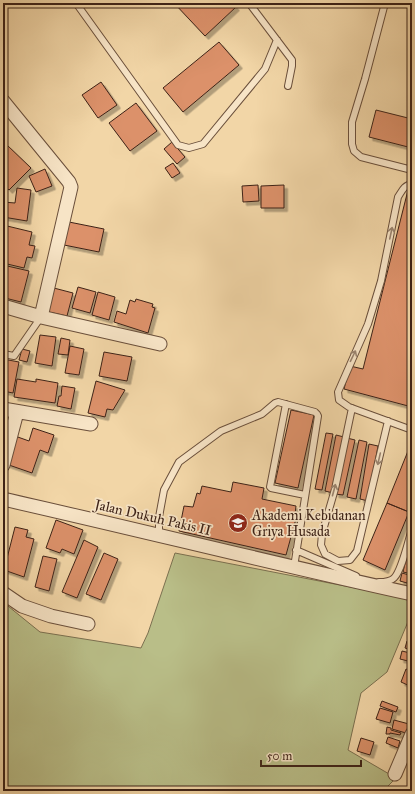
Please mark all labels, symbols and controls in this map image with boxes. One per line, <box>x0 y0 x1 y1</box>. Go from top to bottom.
one-way arrow <box>387 226 395 239</box>
one-way arrow <box>350 351 357 363</box>
one-way arrow <box>375 452 383 465</box>
one-way arrow <box>331 484 338 497</box>
street label: Jalan Dukuh Pakis II <box>91 495 213 540</box>
place label: Akademi Kebidanan Griya Husada <box>251 507 366 540</box>
school or university icon: Akademi Kebidanan Griya Husada <box>227 512 249 534</box>
scale bar <box>261 742 361 768</box>
text: 50 m <box>267 749 292 763</box>

